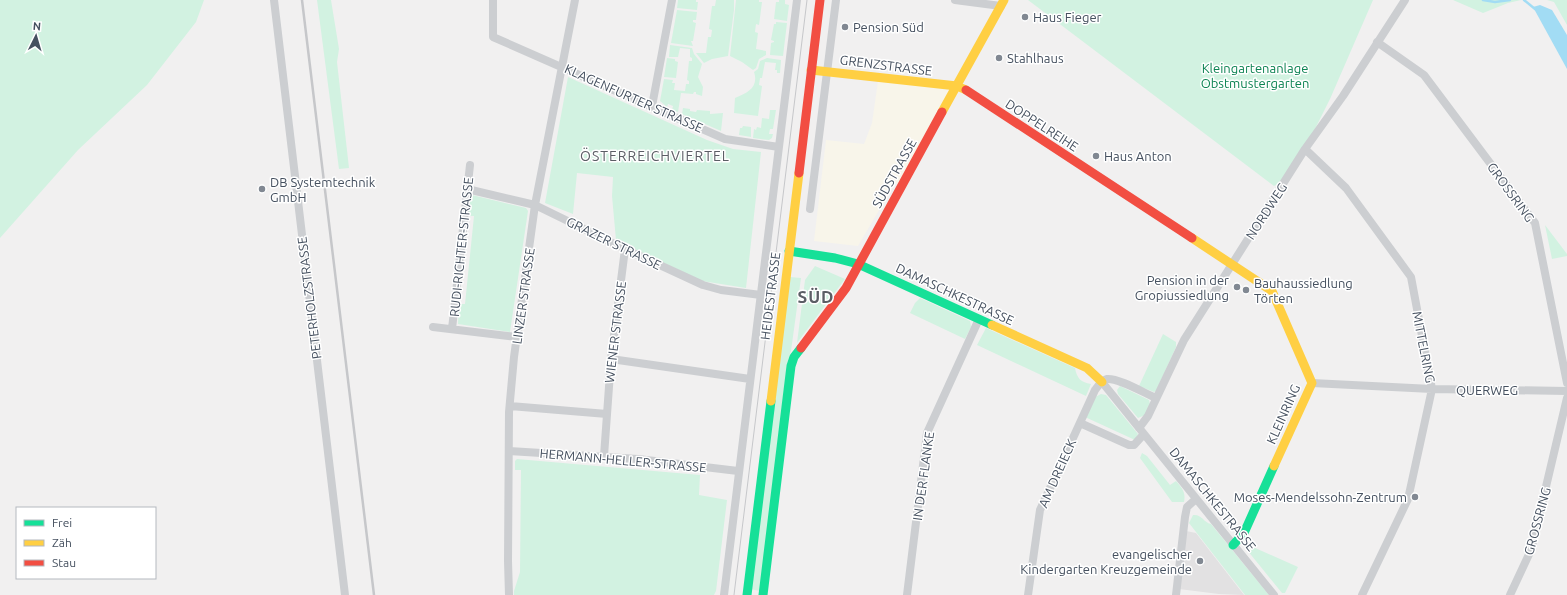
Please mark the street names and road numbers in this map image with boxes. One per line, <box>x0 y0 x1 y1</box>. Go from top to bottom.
street label: GRENZSTRASSE <box>839 52 933 78</box>
street label: KLAGENFURTER STRASSE <box>563 61 705 135</box>
street label: DOPPELREIHE <box>1003 96 1081 154</box>
street label: SÜDSTRASSE <box>868 135 919 210</box>
street label: GROSSRING <box>1485 160 1537 224</box>
street label: RUDI-RICHTER-STRASSE <box>447 177 475 317</box>
street label: NORDWEG <box>1243 180 1289 242</box>
street label: GRAZER STRASSE <box>564 214 664 272</box>
street label: PETERHOLZSTRASSE <box>295 236 323 360</box>
street label: LINZER STRASSE <box>509 247 537 345</box>
street label: HEIDESTRASSE <box>758 251 782 341</box>
street label: DAMASCHKESTRASSE <box>894 260 1016 328</box>
street label: WIENER STRASSE <box>602 280 628 384</box>
street label: MITTELRING <box>1410 310 1438 384</box>
street label: KLEINRING <box>1264 382 1302 446</box>
street label: QUERWEG <box>1456 383 1518 398</box>
street label: IN DER FLANKE <box>910 431 936 521</box>
street label: AM DREIECK <box>1036 436 1078 509</box>
street label: DAMASCHKESTRASSE <box>1167 445 1259 553</box>
street label: HERMANN-HELLER-STRASSE <box>539 446 707 474</box>
street label: GROSSRING <box>1521 485 1553 557</box>

